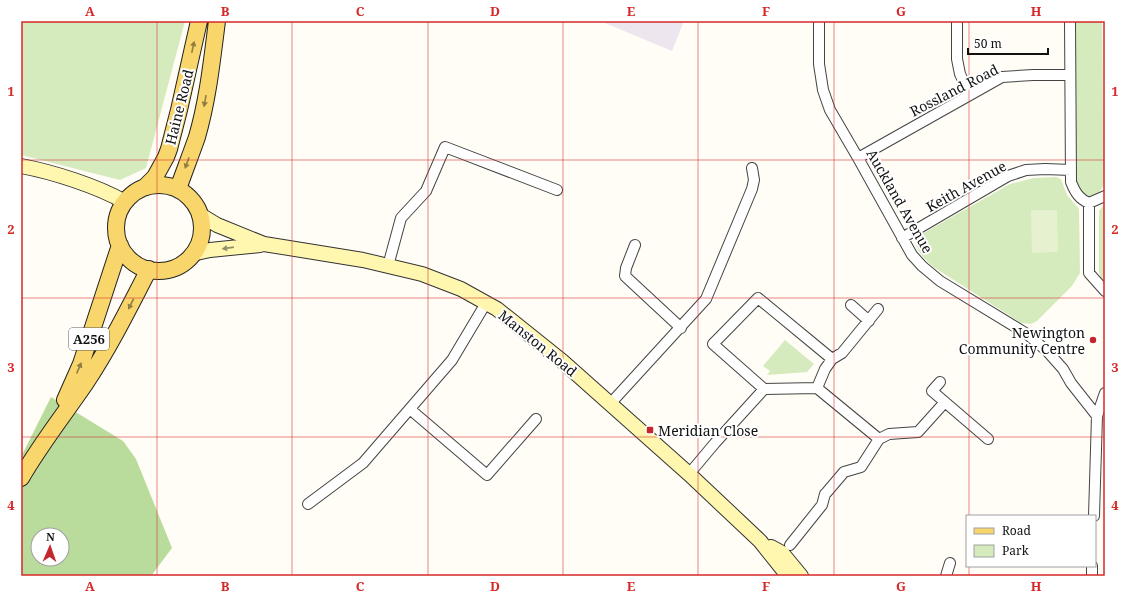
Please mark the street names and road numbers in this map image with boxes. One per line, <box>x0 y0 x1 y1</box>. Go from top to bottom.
street label: Rossland Road <box>906 59 1002 121</box>
street label: Haine Road <box>160 67 198 147</box>
street label: Auckland Avenue <box>862 146 938 256</box>
street label: Keith Avenue <box>922 156 1010 216</box>
street label: Manston Road <box>495 305 582 381</box>
road number: A256 <box>69 328 109 350</box>

